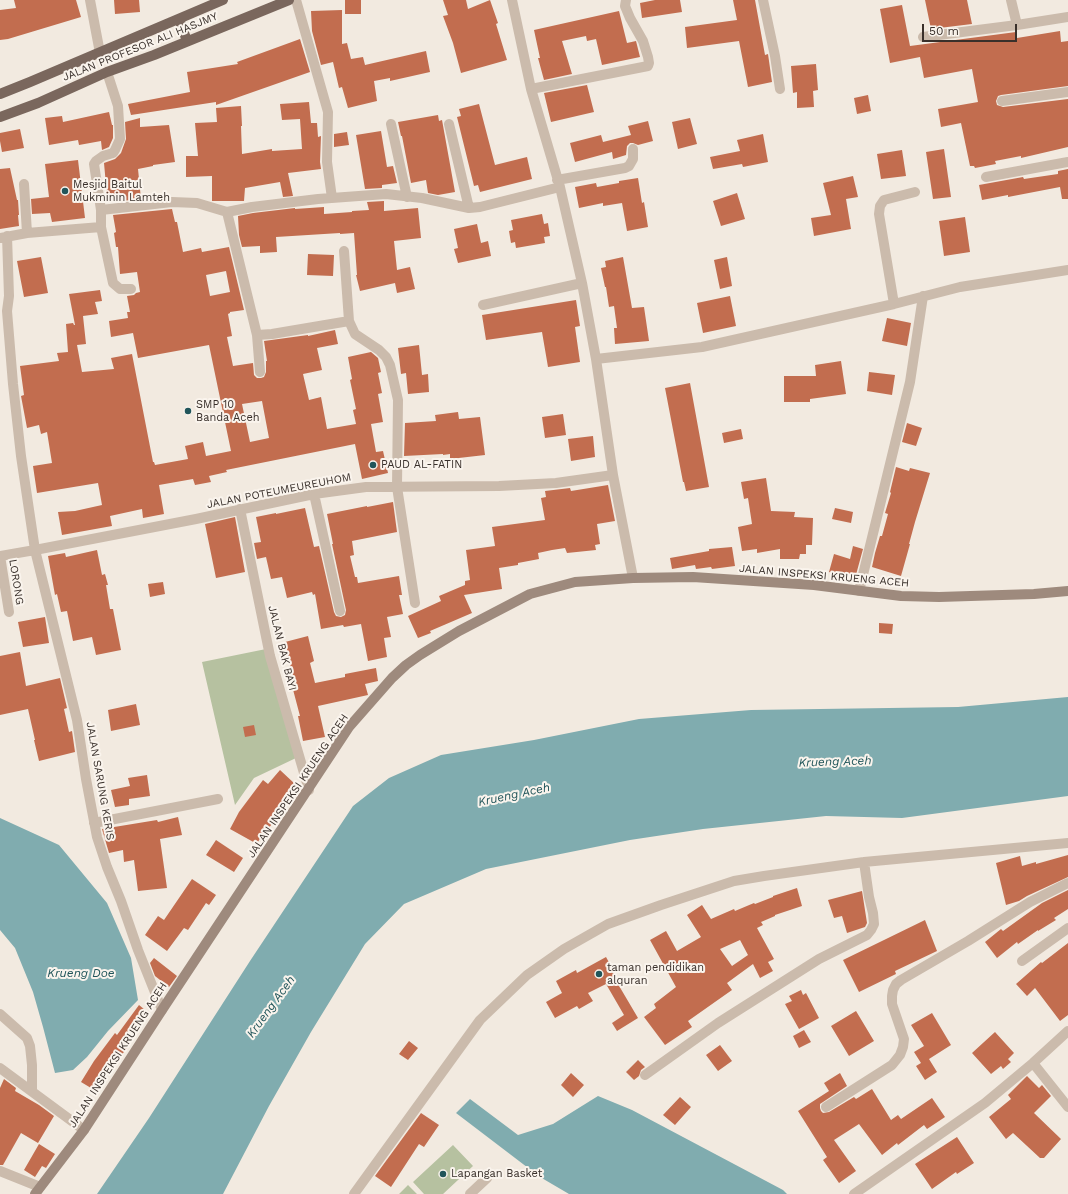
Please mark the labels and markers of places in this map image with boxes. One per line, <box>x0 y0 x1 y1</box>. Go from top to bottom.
place label: Mesjid Baitul Mukminin Lamteh <box>73 178 170 204</box>
marker: Mesjid Baitul Mukminin Lamteh <box>60 186 70 196</box>
place label: SMP 10 Banda Aceh <box>196 398 260 424</box>
marker: SMP 10 Banda Aceh <box>183 406 193 416</box>
place label: PAUD AL-FATIN <box>381 458 462 472</box>
marker: PAUD AL-FATIN <box>368 460 378 470</box>
place label: taman pendidikan alquran <box>607 961 704 987</box>
marker: taman pendidikan alquran <box>594 969 604 979</box>
place label: Lapangan Basket <box>451 1167 542 1181</box>
marker: Lapangan Basket <box>438 1169 448 1179</box>

